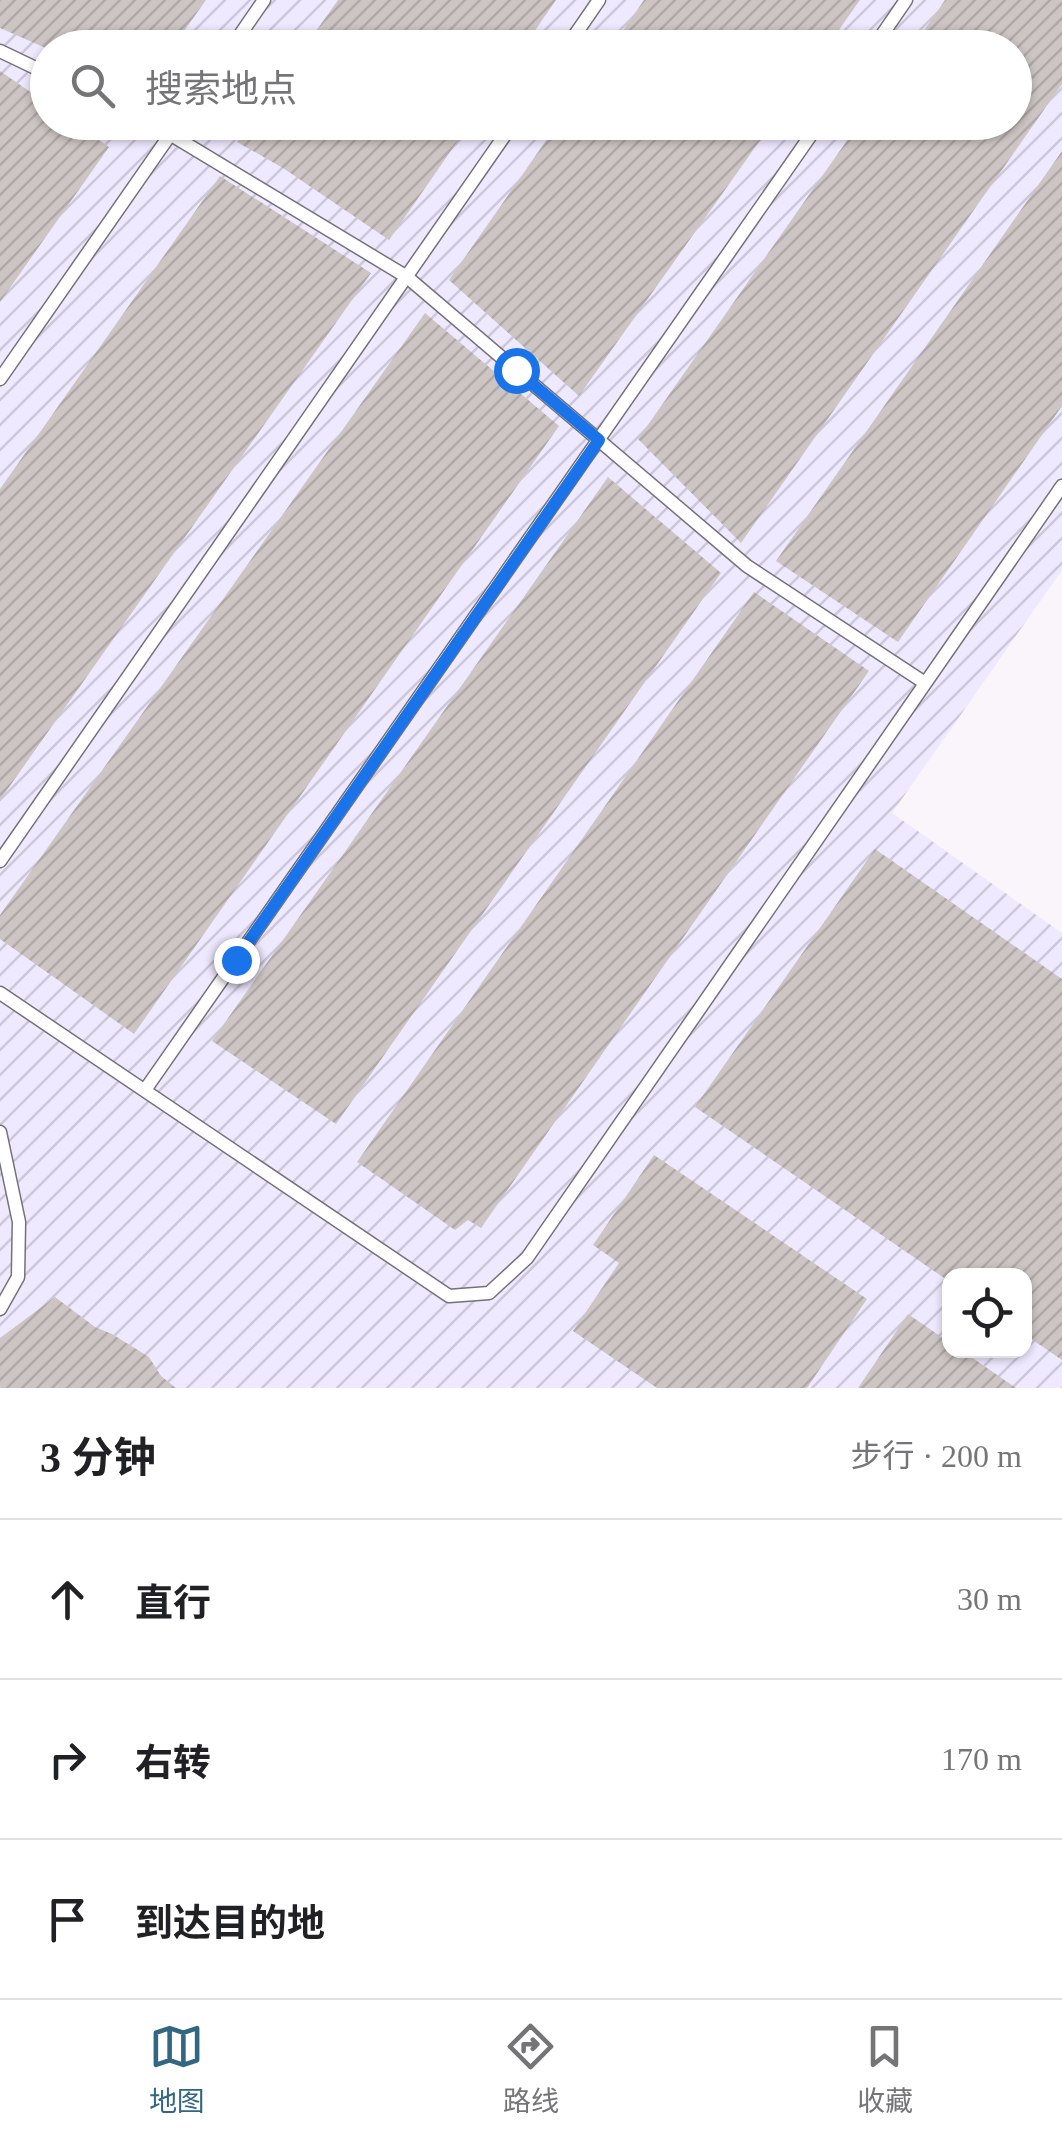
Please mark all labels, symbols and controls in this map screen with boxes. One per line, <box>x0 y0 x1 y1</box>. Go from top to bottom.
search box <box>30 30 1032 140</box>
icon: search <box>65 58 120 113</box>
text: 搜索地点 <box>145 68 297 110</box>
route start <box>494 348 540 394</box>
route end <box>214 938 260 984</box>
map controls <box>942 1268 1032 1358</box>
button: locate <box>942 1268 1032 1358</box>
text: 3 分钟 <box>40 1435 156 1481</box>
text: 步行 · 200 m <box>850 1438 1022 1474</box>
icon: ahead <box>40 1572 95 1627</box>
text: 30 m <box>957 1581 1022 1617</box>
text: 直行 <box>135 1582 211 1624</box>
icon: right <box>40 1732 95 1787</box>
text: 170 m <box>941 1741 1022 1777</box>
text: 右转 <box>135 1742 211 1784</box>
icon: arrive <box>40 1892 95 1947</box>
text: 到达目的地 <box>135 1902 325 1944</box>
tab: 地图 <box>149 2019 205 2119</box>
tab: 路线 <box>503 2019 559 2119</box>
tab: 收藏 <box>857 2019 913 2119</box>

